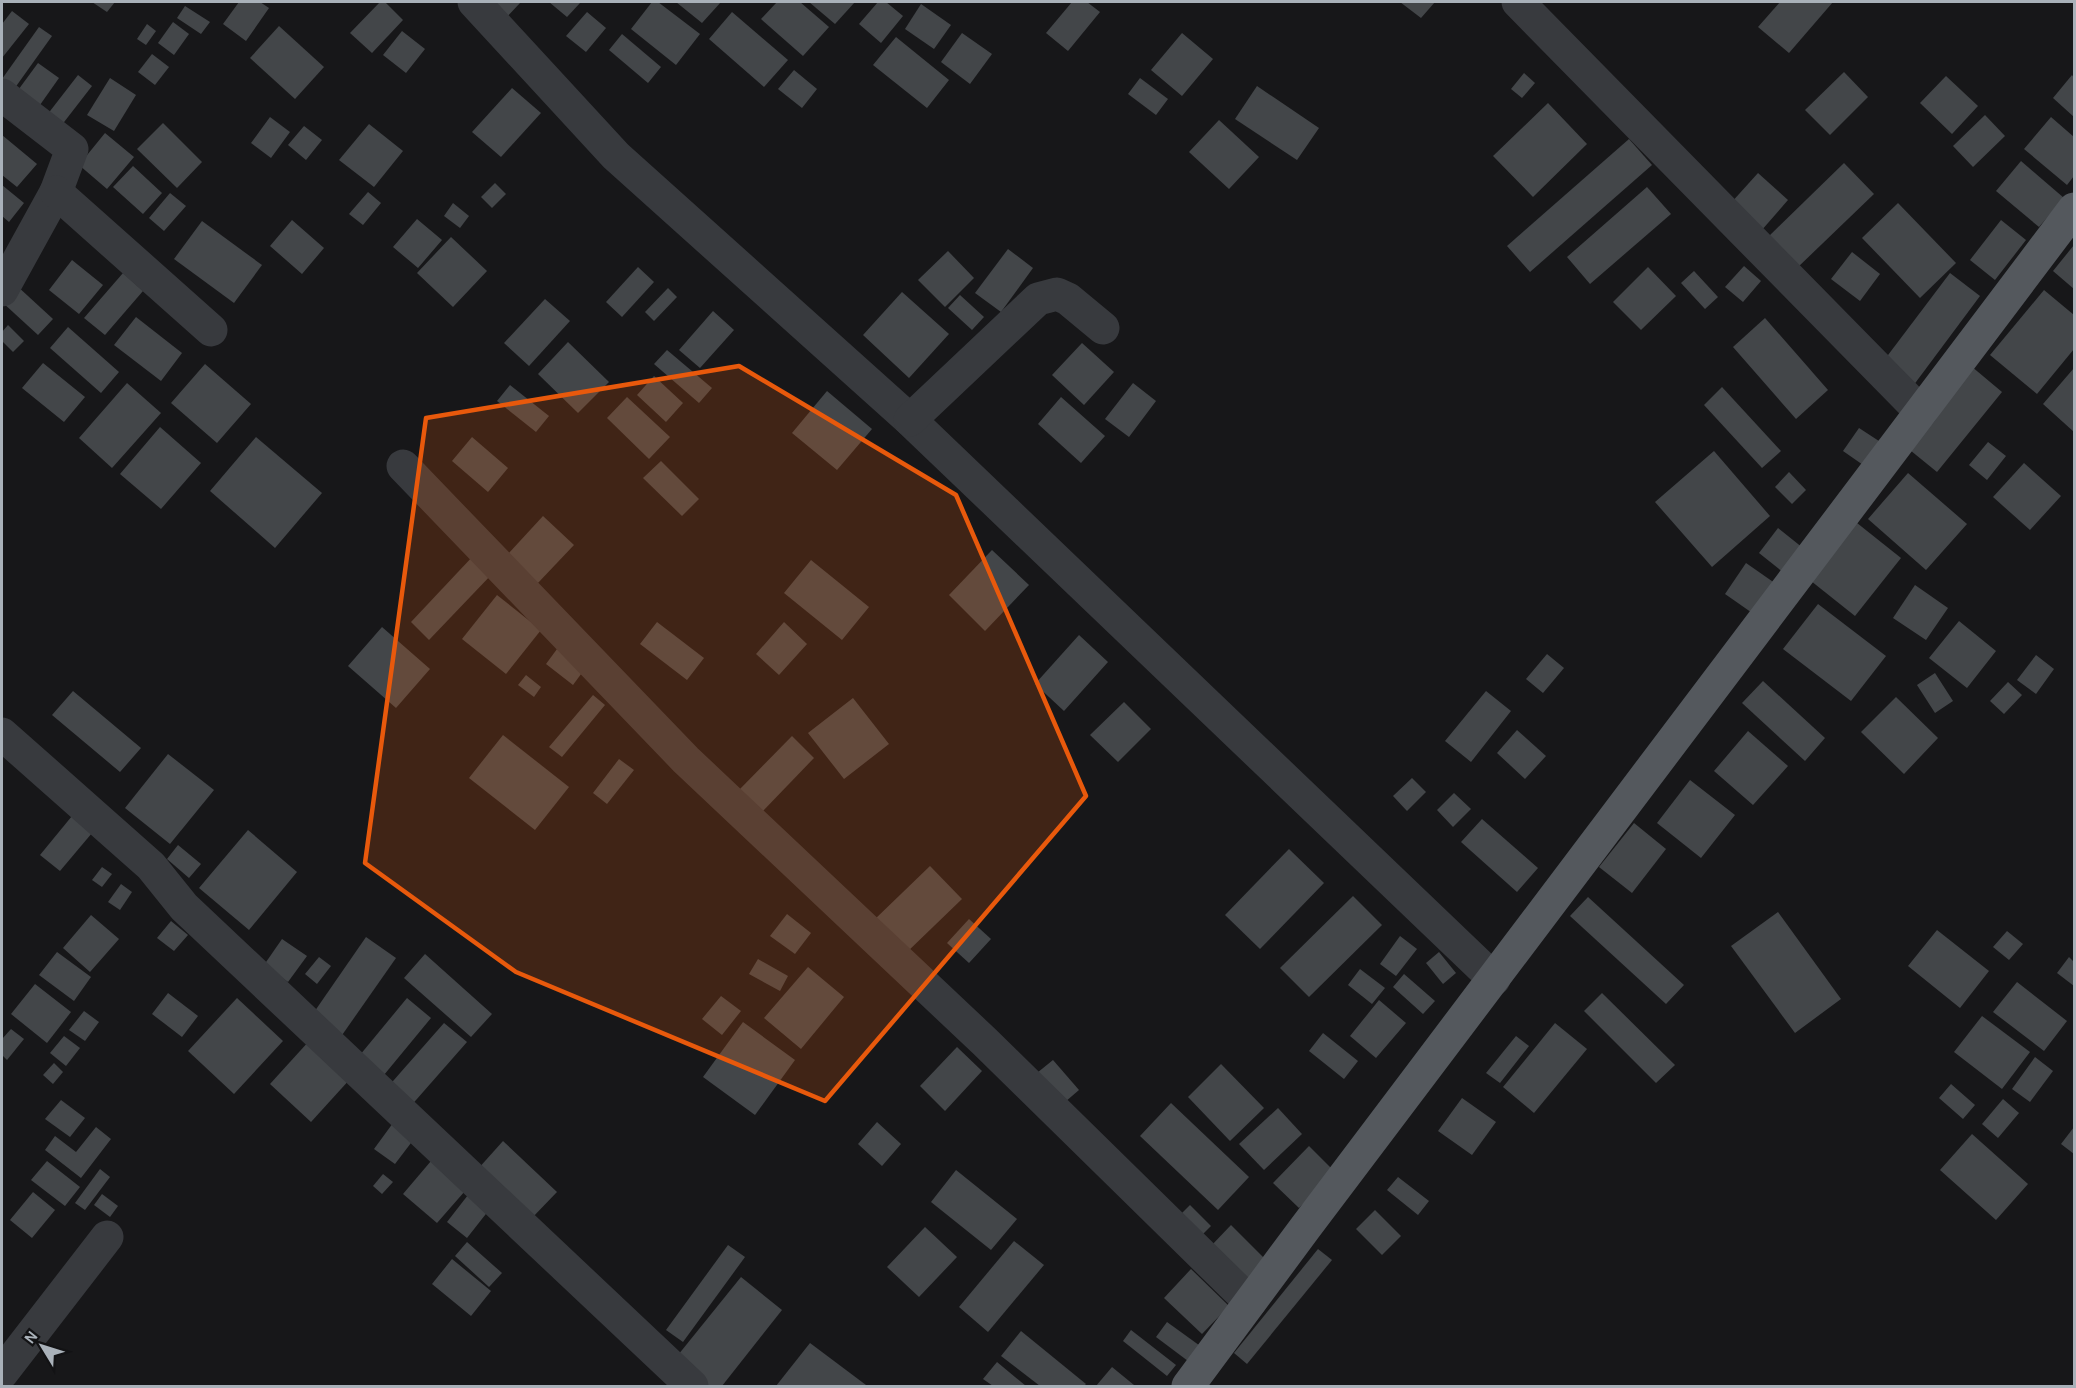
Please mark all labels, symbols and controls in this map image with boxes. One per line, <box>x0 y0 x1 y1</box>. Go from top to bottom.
north arrow <box>12 1316 72 1376</box>
text: N <box>20 1327 42 1347</box>

